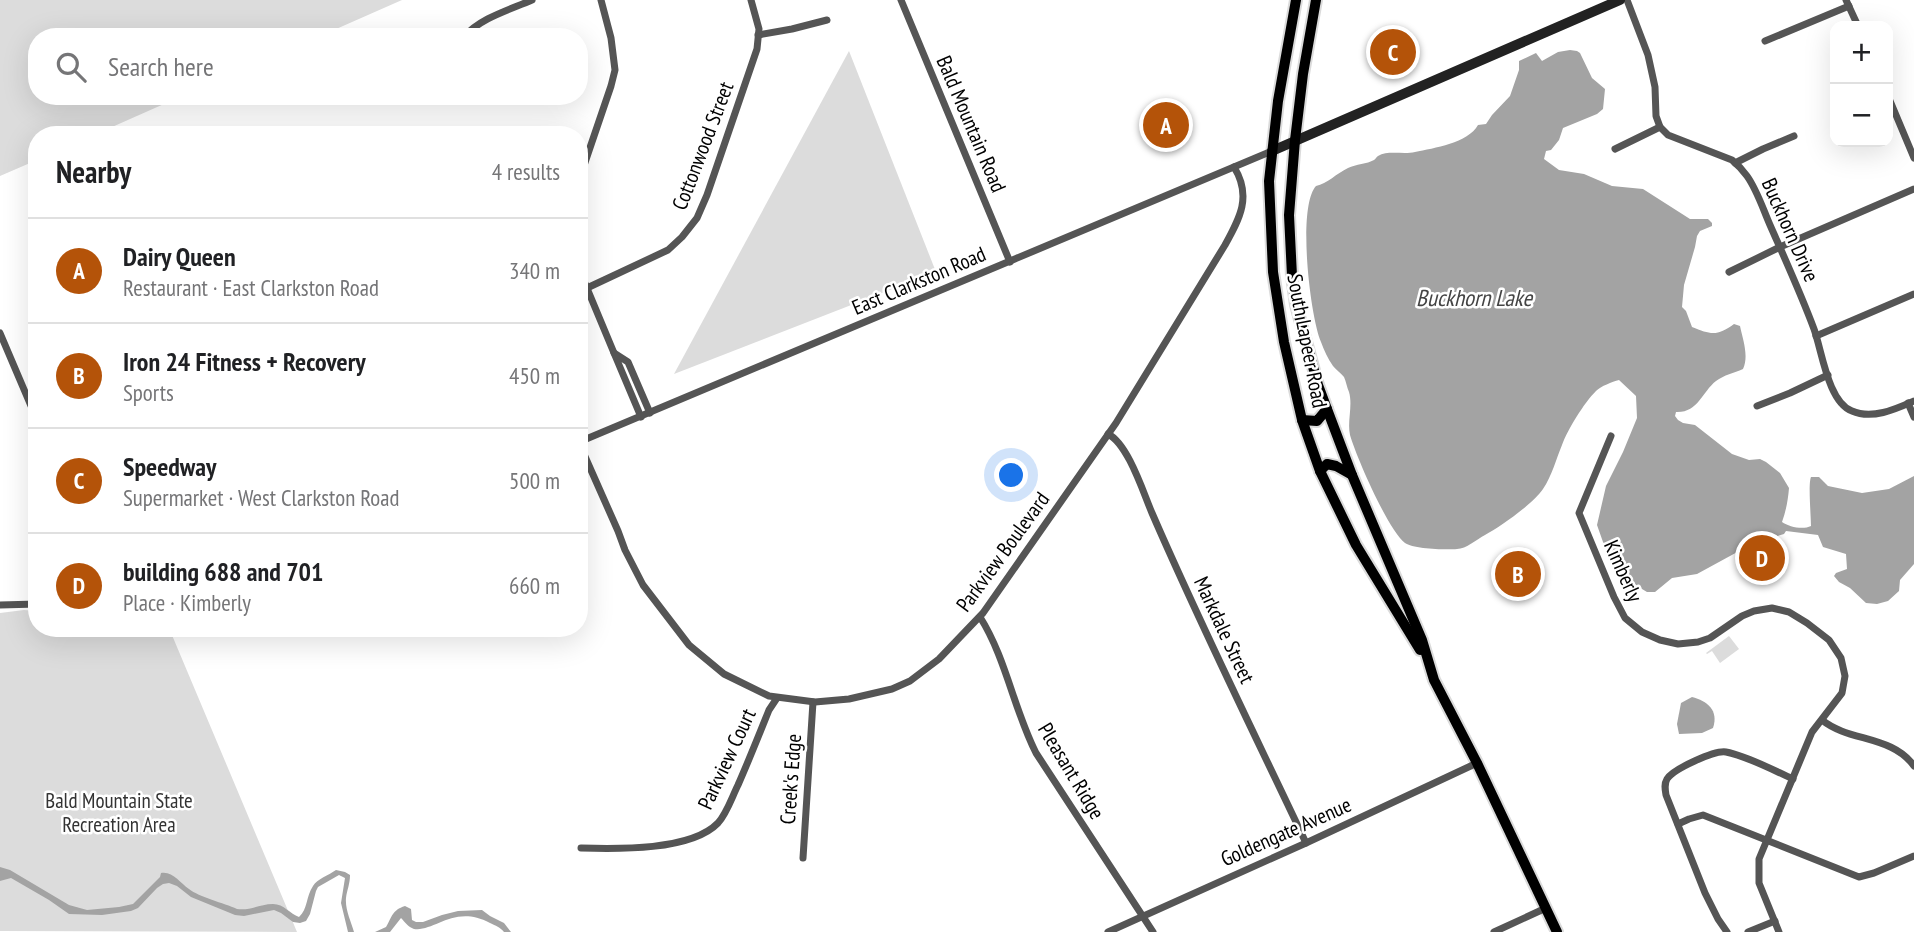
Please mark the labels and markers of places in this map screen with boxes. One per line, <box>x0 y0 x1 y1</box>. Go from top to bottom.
pin: C <box>1370 26 1416 78</box>
pin: A <box>1143 99 1189 151</box>
pin: D <box>1739 532 1785 584</box>
pin: B <box>1495 548 1541 600</box>

